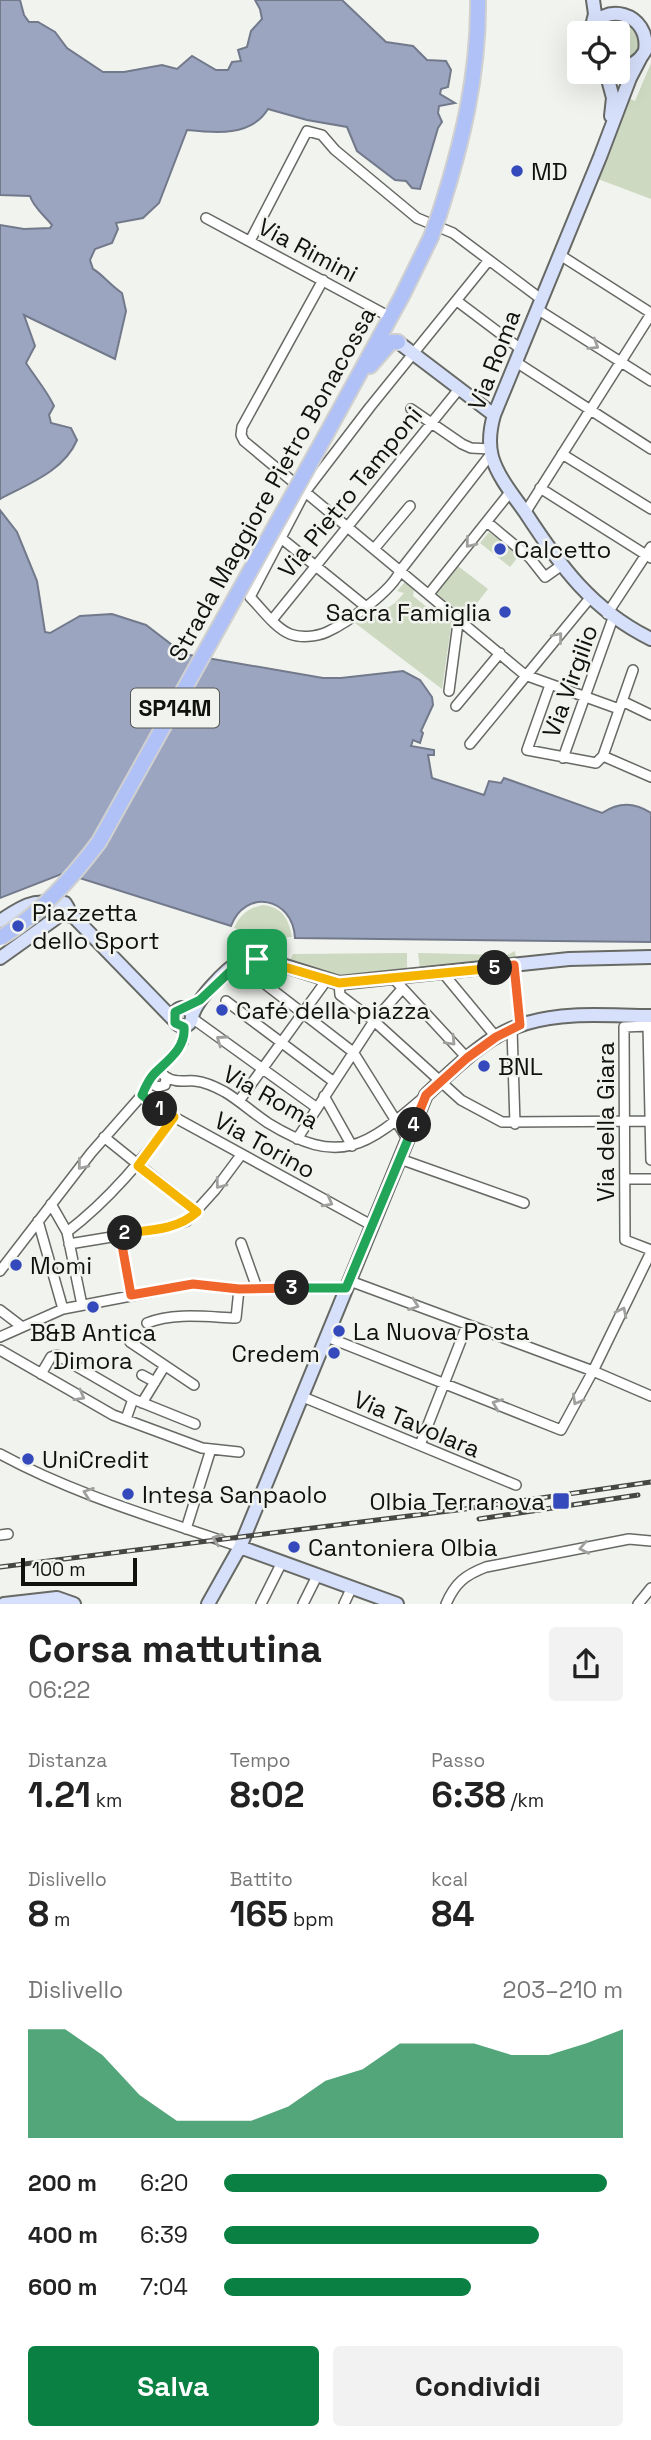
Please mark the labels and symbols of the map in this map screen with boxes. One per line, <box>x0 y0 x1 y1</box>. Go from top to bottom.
place label: MD <box>531 156 568 187</box>
marker: MD <box>509 163 525 179</box>
street label: Via Rimini <box>253 211 363 289</box>
street label: Strada Maggiore Pietro Bonacossa <box>162 301 383 666</box>
street label: Via Roma <box>461 305 527 415</box>
one-way arrow <box>586 337 599 349</box>
street label: Via Pietro Tamponi <box>271 400 429 584</box>
one-way arrow <box>466 534 478 547</box>
place label: Calcetto <box>514 534 611 565</box>
marker: Calcetto <box>492 541 508 557</box>
place label: Sacra Famiglia <box>326 597 491 628</box>
marker: Sacra Famiglia <box>497 604 513 620</box>
street label: Via Virgilio <box>535 620 605 742</box>
one-way arrow <box>549 632 562 644</box>
road number: SP14M <box>131 688 219 728</box>
place label: Piazzetta dello Sport <box>32 897 160 956</box>
marker: Piazzetta dello Sport <box>10 918 26 934</box>
pin <box>227 929 287 989</box>
pin: 5 <box>477 950 512 986</box>
place label: Café della piazza <box>236 995 430 1026</box>
marker: Café della piazza <box>214 1002 230 1018</box>
one-way arrow <box>443 1033 456 1046</box>
one-way arrow <box>216 1036 229 1048</box>
street label: Via della Giara <box>590 1042 621 1202</box>
place label: BNL <box>498 1051 543 1082</box>
street label: Via Roma <box>218 1058 325 1136</box>
marker: BNL <box>476 1058 492 1074</box>
pin: 1 <box>142 1092 178 1126</box>
street label: Via Torino <box>209 1105 321 1185</box>
pin: 4 <box>396 1108 432 1142</box>
one-way arrow <box>78 1157 90 1170</box>
one-way arrow <box>215 1176 228 1189</box>
one-way arrow <box>321 1193 333 1207</box>
pin: 2 <box>108 1216 142 1250</box>
place label: Momi <box>30 1250 92 1281</box>
marker: Momi <box>8 1257 24 1273</box>
pin: 3 <box>274 1270 310 1306</box>
one-way arrow <box>407 1297 419 1311</box>
marker: B&B Antica Dimora <box>85 1299 101 1315</box>
one-way arrow <box>613 1307 627 1319</box>
place label: La Nuova Posta <box>353 1316 530 1347</box>
place label: B&B Antica Dimora <box>30 1317 157 1376</box>
marker: La Nuova Posta <box>331 1323 347 1339</box>
place label: Credem <box>231 1338 320 1369</box>
marker: Credem <box>326 1345 342 1361</box>
street label: Via Tavolara <box>349 1383 485 1465</box>
one-way arrow <box>73 1388 86 1401</box>
one-way arrow <box>572 1393 585 1406</box>
one-way arrow <box>492 1399 504 1413</box>
place label: UniCredit <box>42 1444 149 1475</box>
marker: UniCredit <box>20 1451 36 1467</box>
place label: Intesa Sanpaolo <box>142 1479 327 1510</box>
marker: Intesa Sanpaolo <box>120 1486 136 1502</box>
place label: Olbia Terranova <box>370 1486 545 1517</box>
one-way arrow <box>82 1487 94 1501</box>
marker: Olbia Terranova <box>551 1491 571 1511</box>
place label: Cantoniera Olbia <box>308 1532 498 1563</box>
one-way arrow <box>212 1533 224 1547</box>
marker: Cantoniera Olbia <box>286 1539 302 1555</box>
one-way arrow <box>578 1540 590 1555</box>
scale bar <box>21 1554 136 1586</box>

